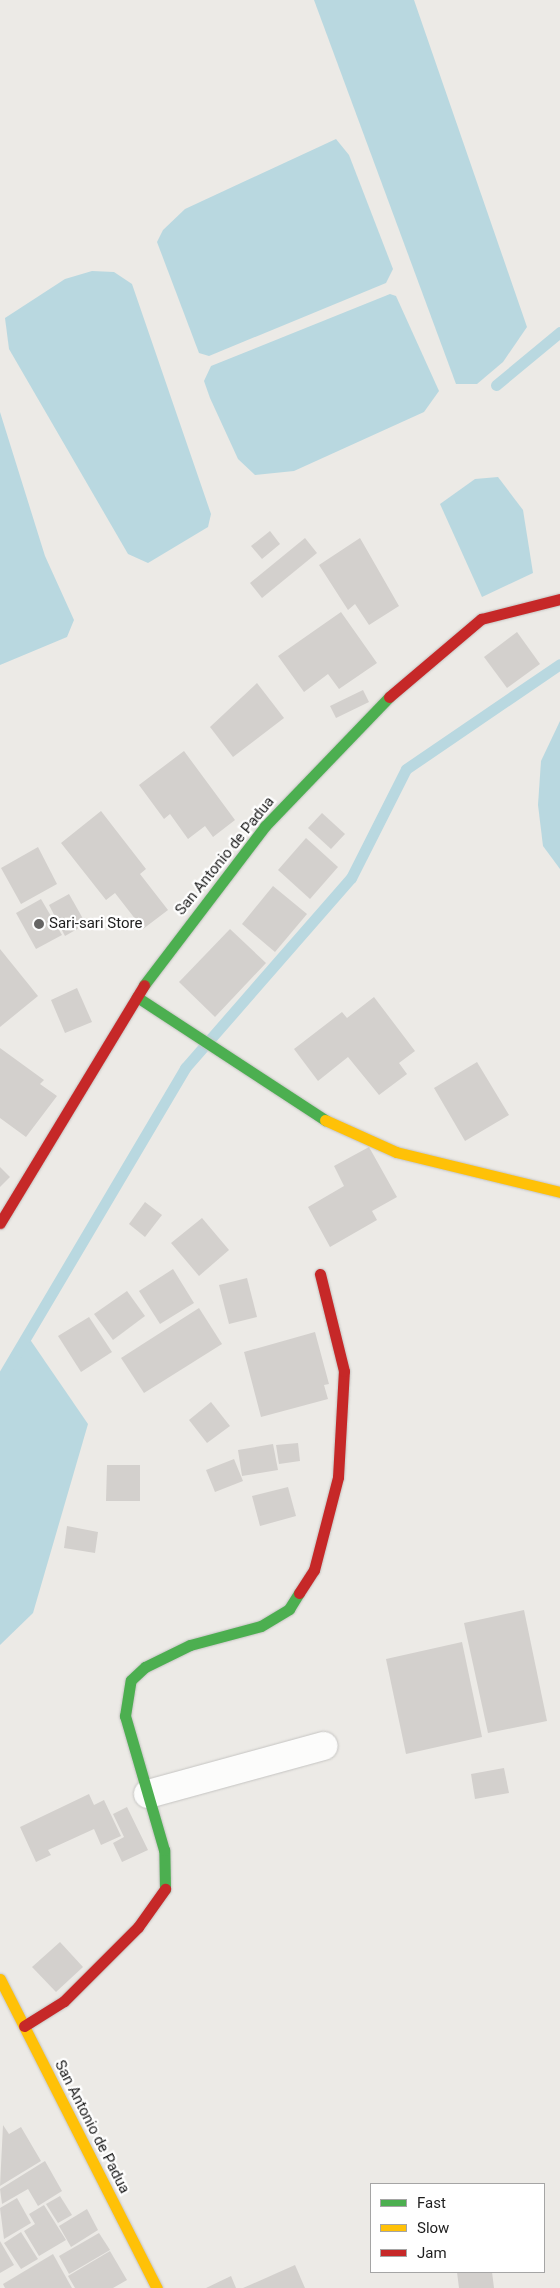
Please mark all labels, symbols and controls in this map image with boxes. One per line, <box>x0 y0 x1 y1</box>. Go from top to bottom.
street label: San Antonio de Padua <box>172 793 278 919</box>
place label: Sari-sari Store <box>49 915 142 933</box>
marker: Sari-sari Store <box>33 918 45 930</box>
street label: San Antonio de Padua <box>51 2057 133 2197</box>
legend <box>370 2183 545 2273</box>
text: Fast <box>417 2194 446 2212</box>
text: Slow <box>417 2219 449 2237</box>
text: Jam <box>417 2244 447 2262</box>

